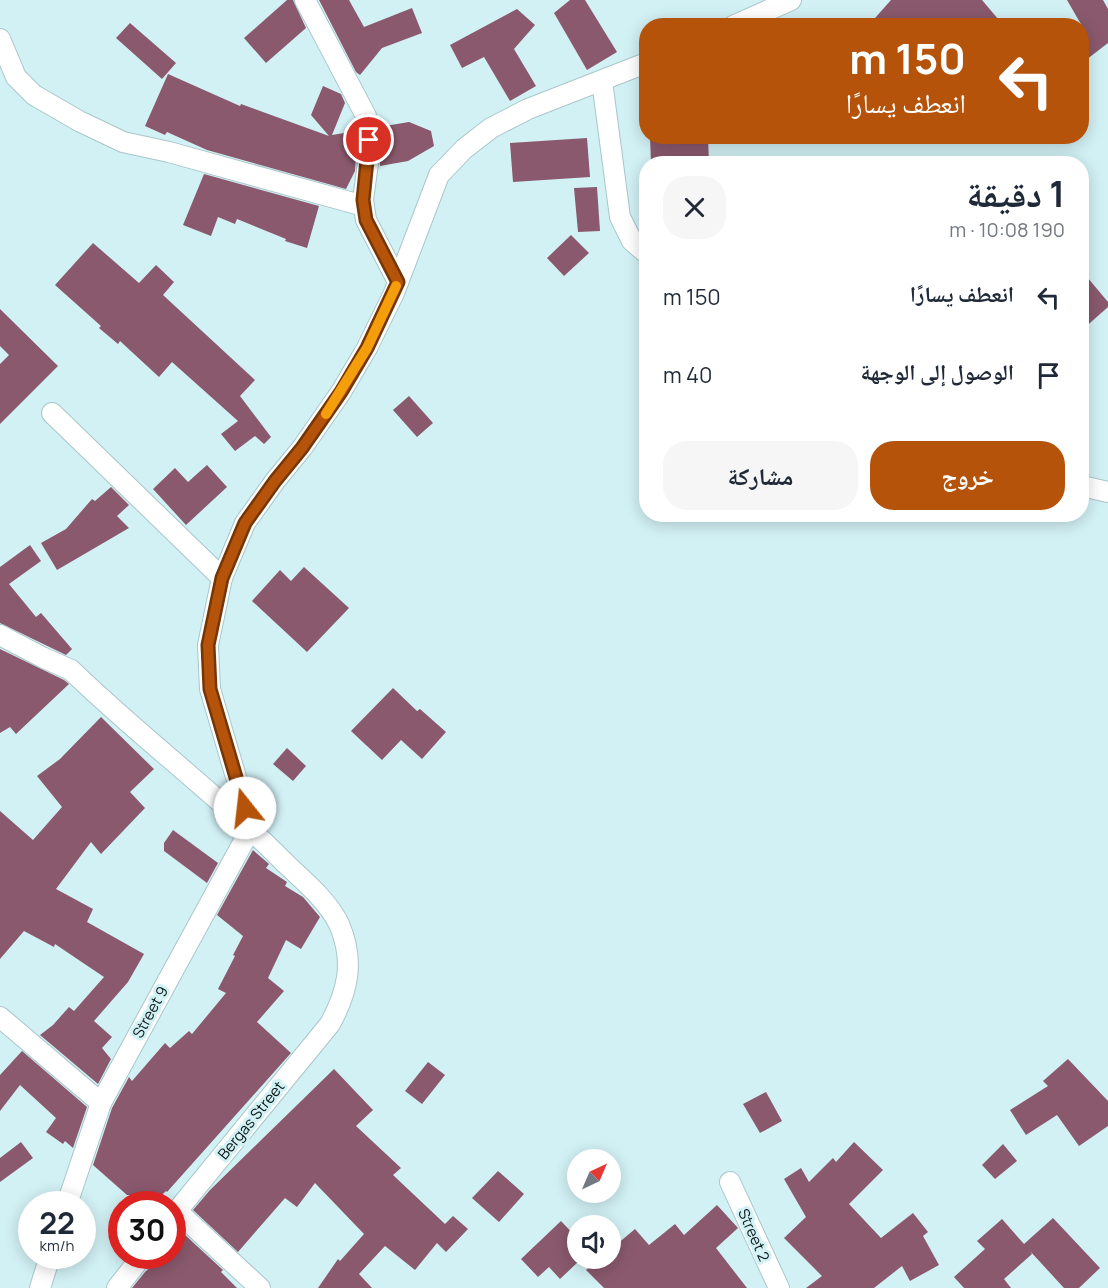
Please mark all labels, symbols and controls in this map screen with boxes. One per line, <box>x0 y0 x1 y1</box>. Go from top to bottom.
text: 150 m <box>849 29 966 87</box>
icon: left <box>987 42 1065 120</box>
text: انعطف يسارًا <box>846 84 966 121</box>
pin <box>343 114 394 165</box>
icon: arrive <box>352 123 385 156</box>
text: 1 دقيقة <box>966 169 1065 218</box>
button: close <box>663 176 726 239</box>
text: 190 m · 10:08 <box>949 216 1065 243</box>
text: انعطف يسارًا <box>910 279 1014 309</box>
icon: left <box>1032 281 1065 314</box>
text: 150 m <box>663 282 721 312</box>
text: الوصول إلى الوجهة <box>861 357 1014 387</box>
icon: arrive <box>1032 359 1065 392</box>
text: 40 m <box>663 360 712 390</box>
button: مشاركة <box>663 441 858 510</box>
button: خروج <box>870 441 1065 510</box>
position arrow <box>213 776 277 840</box>
street label: Street 9 <box>127 982 173 1042</box>
street label: Bergas Street <box>213 1076 289 1164</box>
north arrow <box>567 1149 621 1203</box>
map controls <box>567 1149 621 1269</box>
speed limit sign: 30 <box>108 1191 186 1269</box>
text: 22 <box>39 1202 75 1243</box>
street label: Street 2 <box>733 1205 775 1265</box>
button: sound <box>567 1215 621 1269</box>
text: km/h <box>40 1235 74 1256</box>

